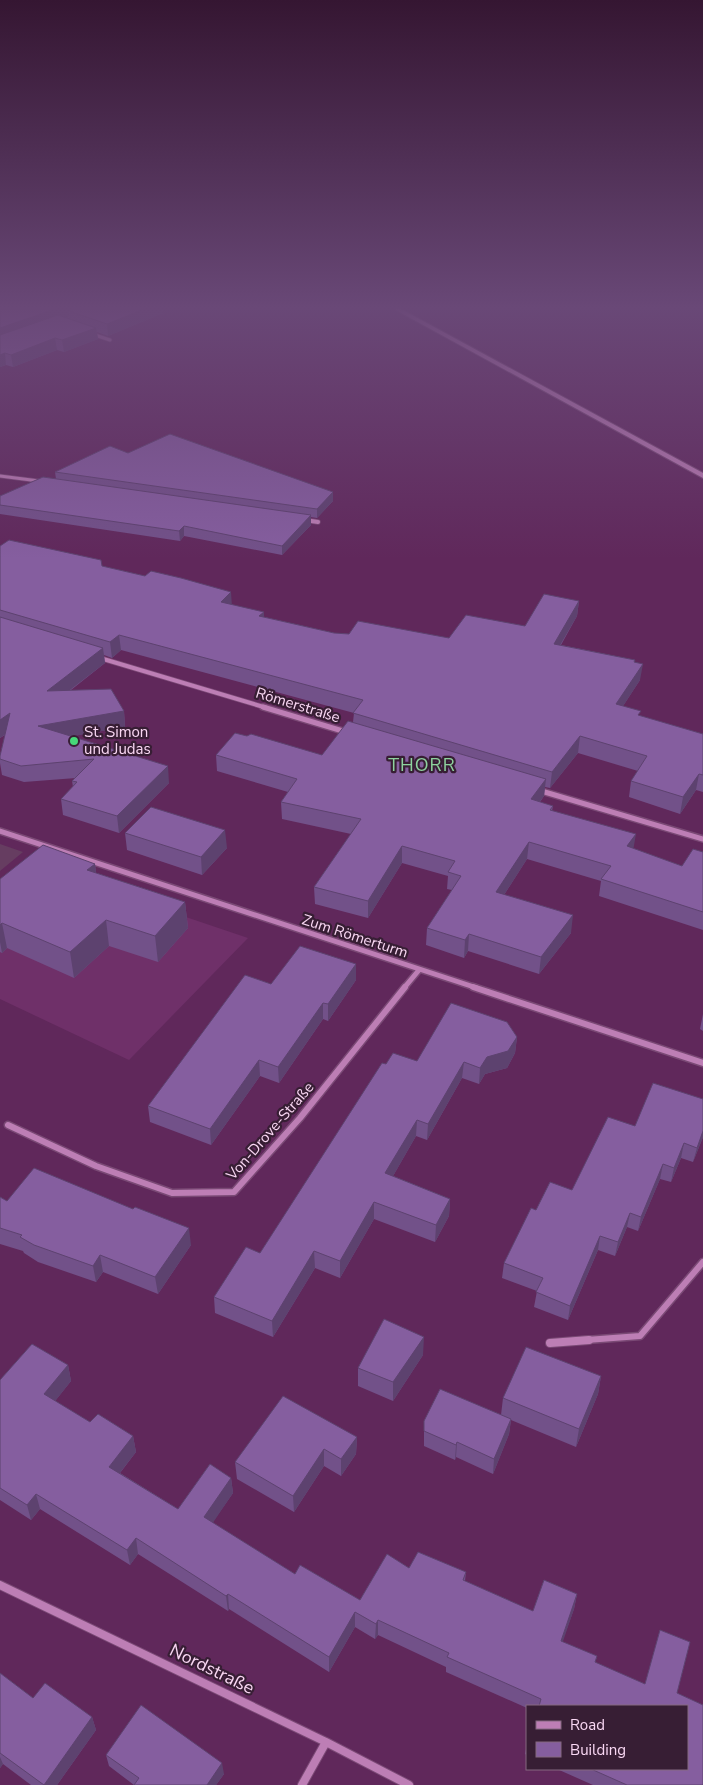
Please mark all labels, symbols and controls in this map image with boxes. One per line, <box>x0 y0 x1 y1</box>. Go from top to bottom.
street label: Römerstraße <box>253 683 343 727</box>
place label: St. Simon und Judas <box>84 722 151 759</box>
marker: St. Simon und Judas <box>68 735 80 747</box>
district label: THORR <box>388 753 456 777</box>
street label: Zum Römerturm <box>299 909 411 963</box>
street label: Von-Drove-Straße <box>221 1078 318 1185</box>
street label: Nordstraße <box>166 1638 258 1700</box>
legend <box>526 1705 688 1770</box>
text: Road <box>570 1715 605 1735</box>
text: Building <box>570 1740 626 1760</box>

